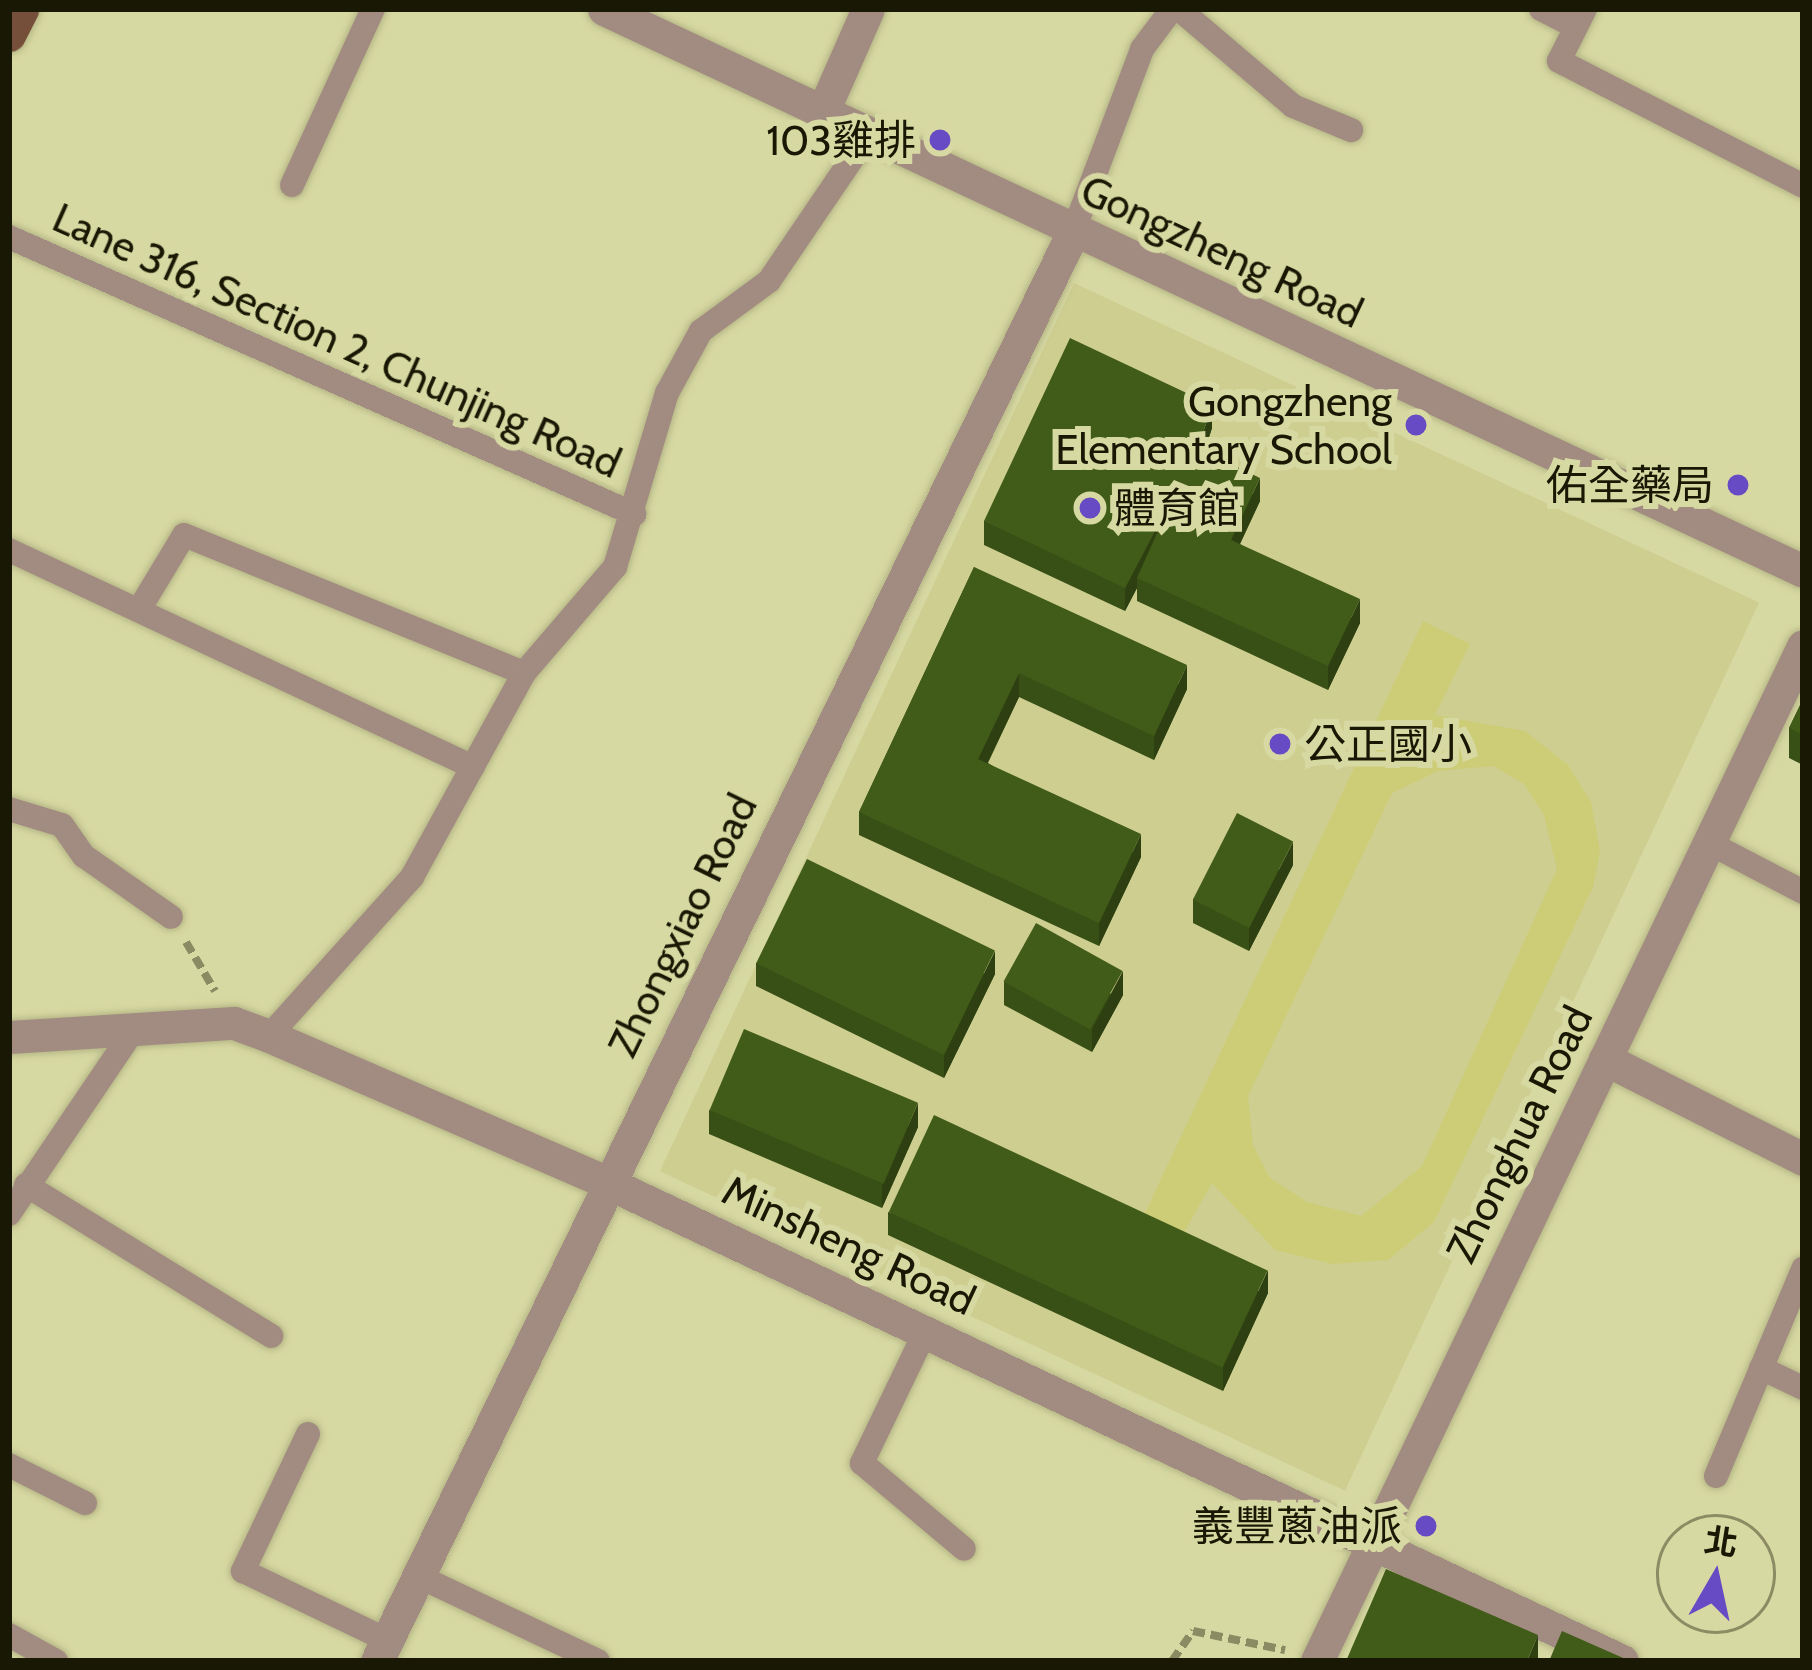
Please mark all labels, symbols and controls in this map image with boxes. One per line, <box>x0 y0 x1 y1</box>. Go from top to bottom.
place label: 103雞排 <box>766 115 916 165</box>
marker: 103雞排 <box>927 127 953 153</box>
street label: Gongzheng Road <box>1073 164 1371 338</box>
street label: Lane 316, Section 2, Chunjing Road <box>45 192 629 488</box>
place label: Gongzheng Elementary School <box>1055 376 1392 474</box>
marker: Gongzheng Elementary School <box>1403 412 1429 438</box>
place label: 佑全藥局 <box>1546 460 1714 510</box>
marker: 佑全藥局 <box>1725 472 1751 498</box>
place label: 體育館 <box>1114 483 1240 533</box>
marker: 體育館 <box>1077 495 1103 521</box>
place label: 公正國小 <box>1304 719 1472 769</box>
marker: 公正國小 <box>1267 731 1293 757</box>
street label: Zhongxiao Road <box>597 785 767 1065</box>
street label: Zhonghua Road <box>1435 998 1603 1270</box>
street label: Minsheng Road <box>715 1165 983 1325</box>
place label: 義豐蔥油派 <box>1192 1501 1402 1551</box>
marker: 義豐蔥油派 <box>1413 1513 1439 1539</box>
north arrow <box>1656 1514 1776 1634</box>
text: 北 <box>1702 1519 1741 1564</box>

